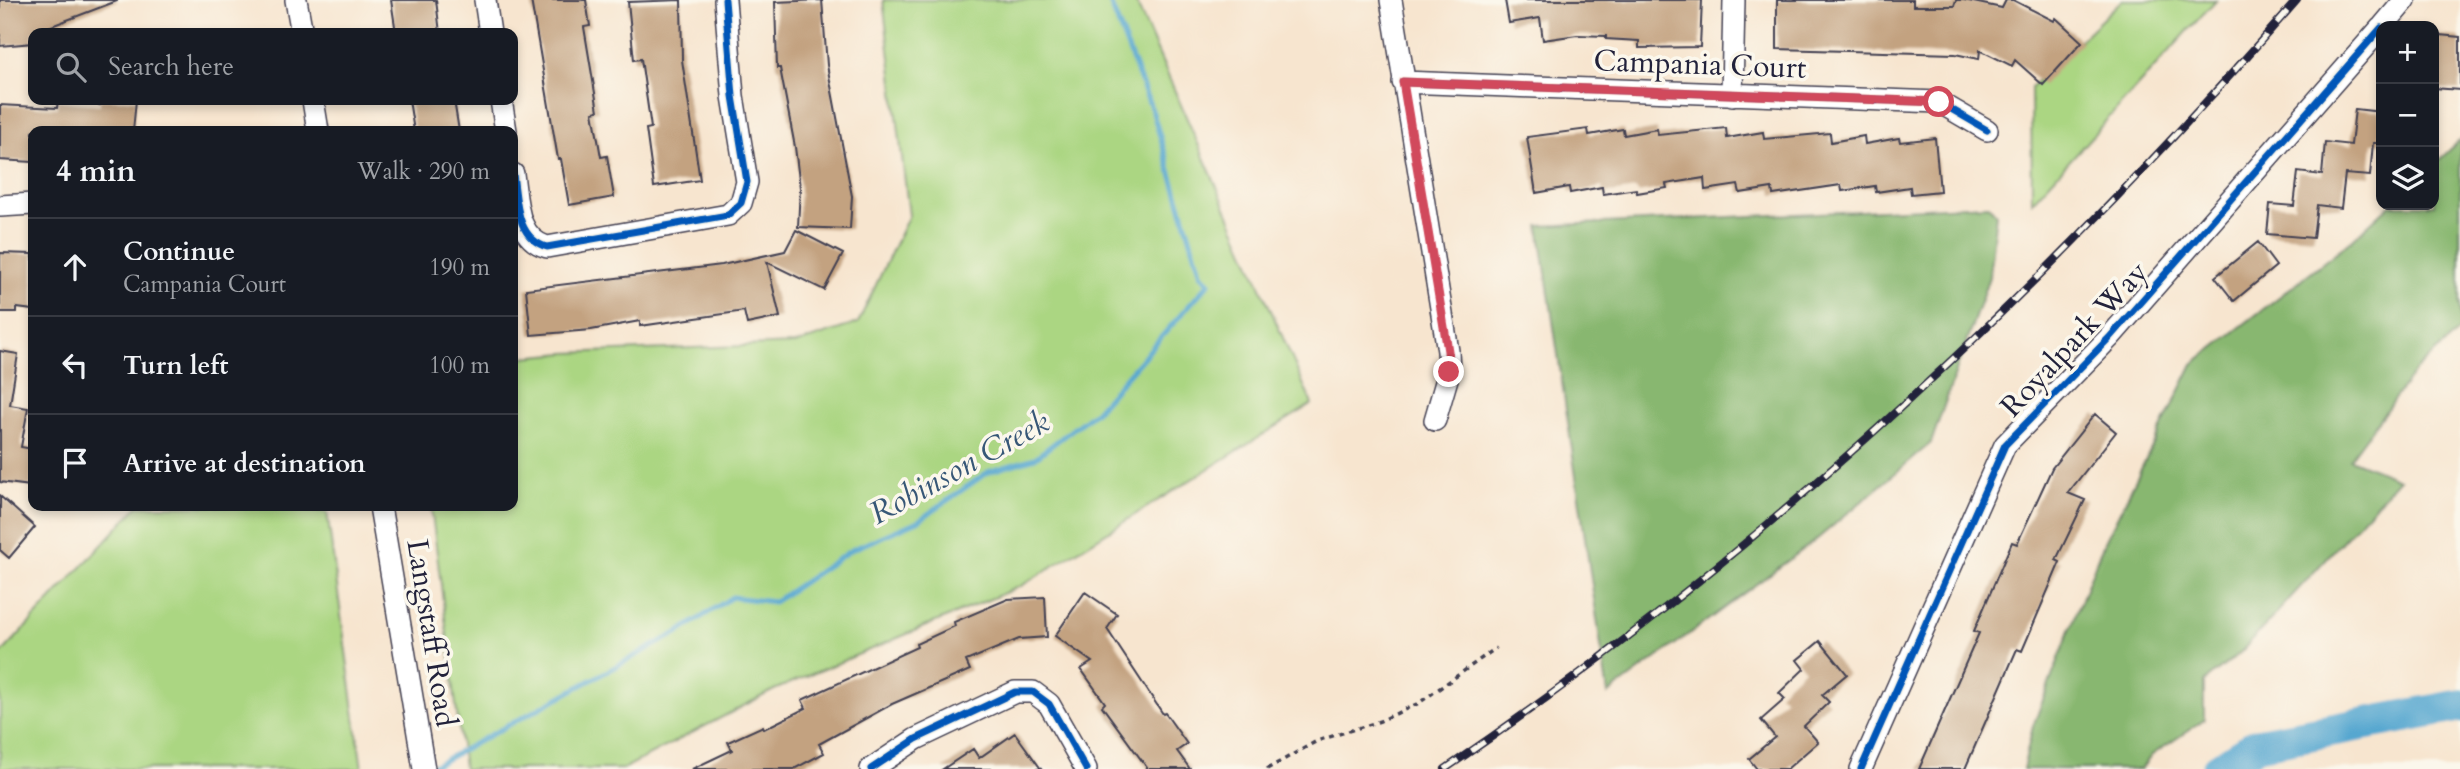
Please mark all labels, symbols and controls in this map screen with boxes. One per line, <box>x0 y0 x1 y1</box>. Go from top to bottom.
map controls <box>2376 21 2439 210</box>
button: + <box>2376 21 2439 84</box>
search box <box>28 28 518 105</box>
street label: Campania Court <box>1593 40 1808 89</box>
icon: search <box>52 48 90 86</box>
text: Search here <box>108 49 234 84</box>
button: − <box>2376 84 2439 147</box>
route start <box>1923 86 1954 117</box>
button: layers <box>2376 147 2439 210</box>
text: 4 min <box>56 151 136 192</box>
text: Walk · 290 m <box>357 156 490 187</box>
text: Continue <box>123 234 235 269</box>
icon: ahead <box>56 248 94 286</box>
text: 190 m <box>429 252 490 283</box>
street label: Royalpark Way <box>1991 252 2157 426</box>
text: Campania Court <box>123 269 286 300</box>
icon: left <box>56 346 94 384</box>
text: Turn left <box>123 348 228 383</box>
text: 100 m <box>429 350 490 381</box>
route end <box>1433 356 1464 387</box>
water label: Robinson Creek <box>862 400 1058 536</box>
icon: arrive <box>56 444 94 482</box>
text: Arrive at destination <box>123 446 366 481</box>
street label: Langstaff Road <box>396 536 467 730</box>

